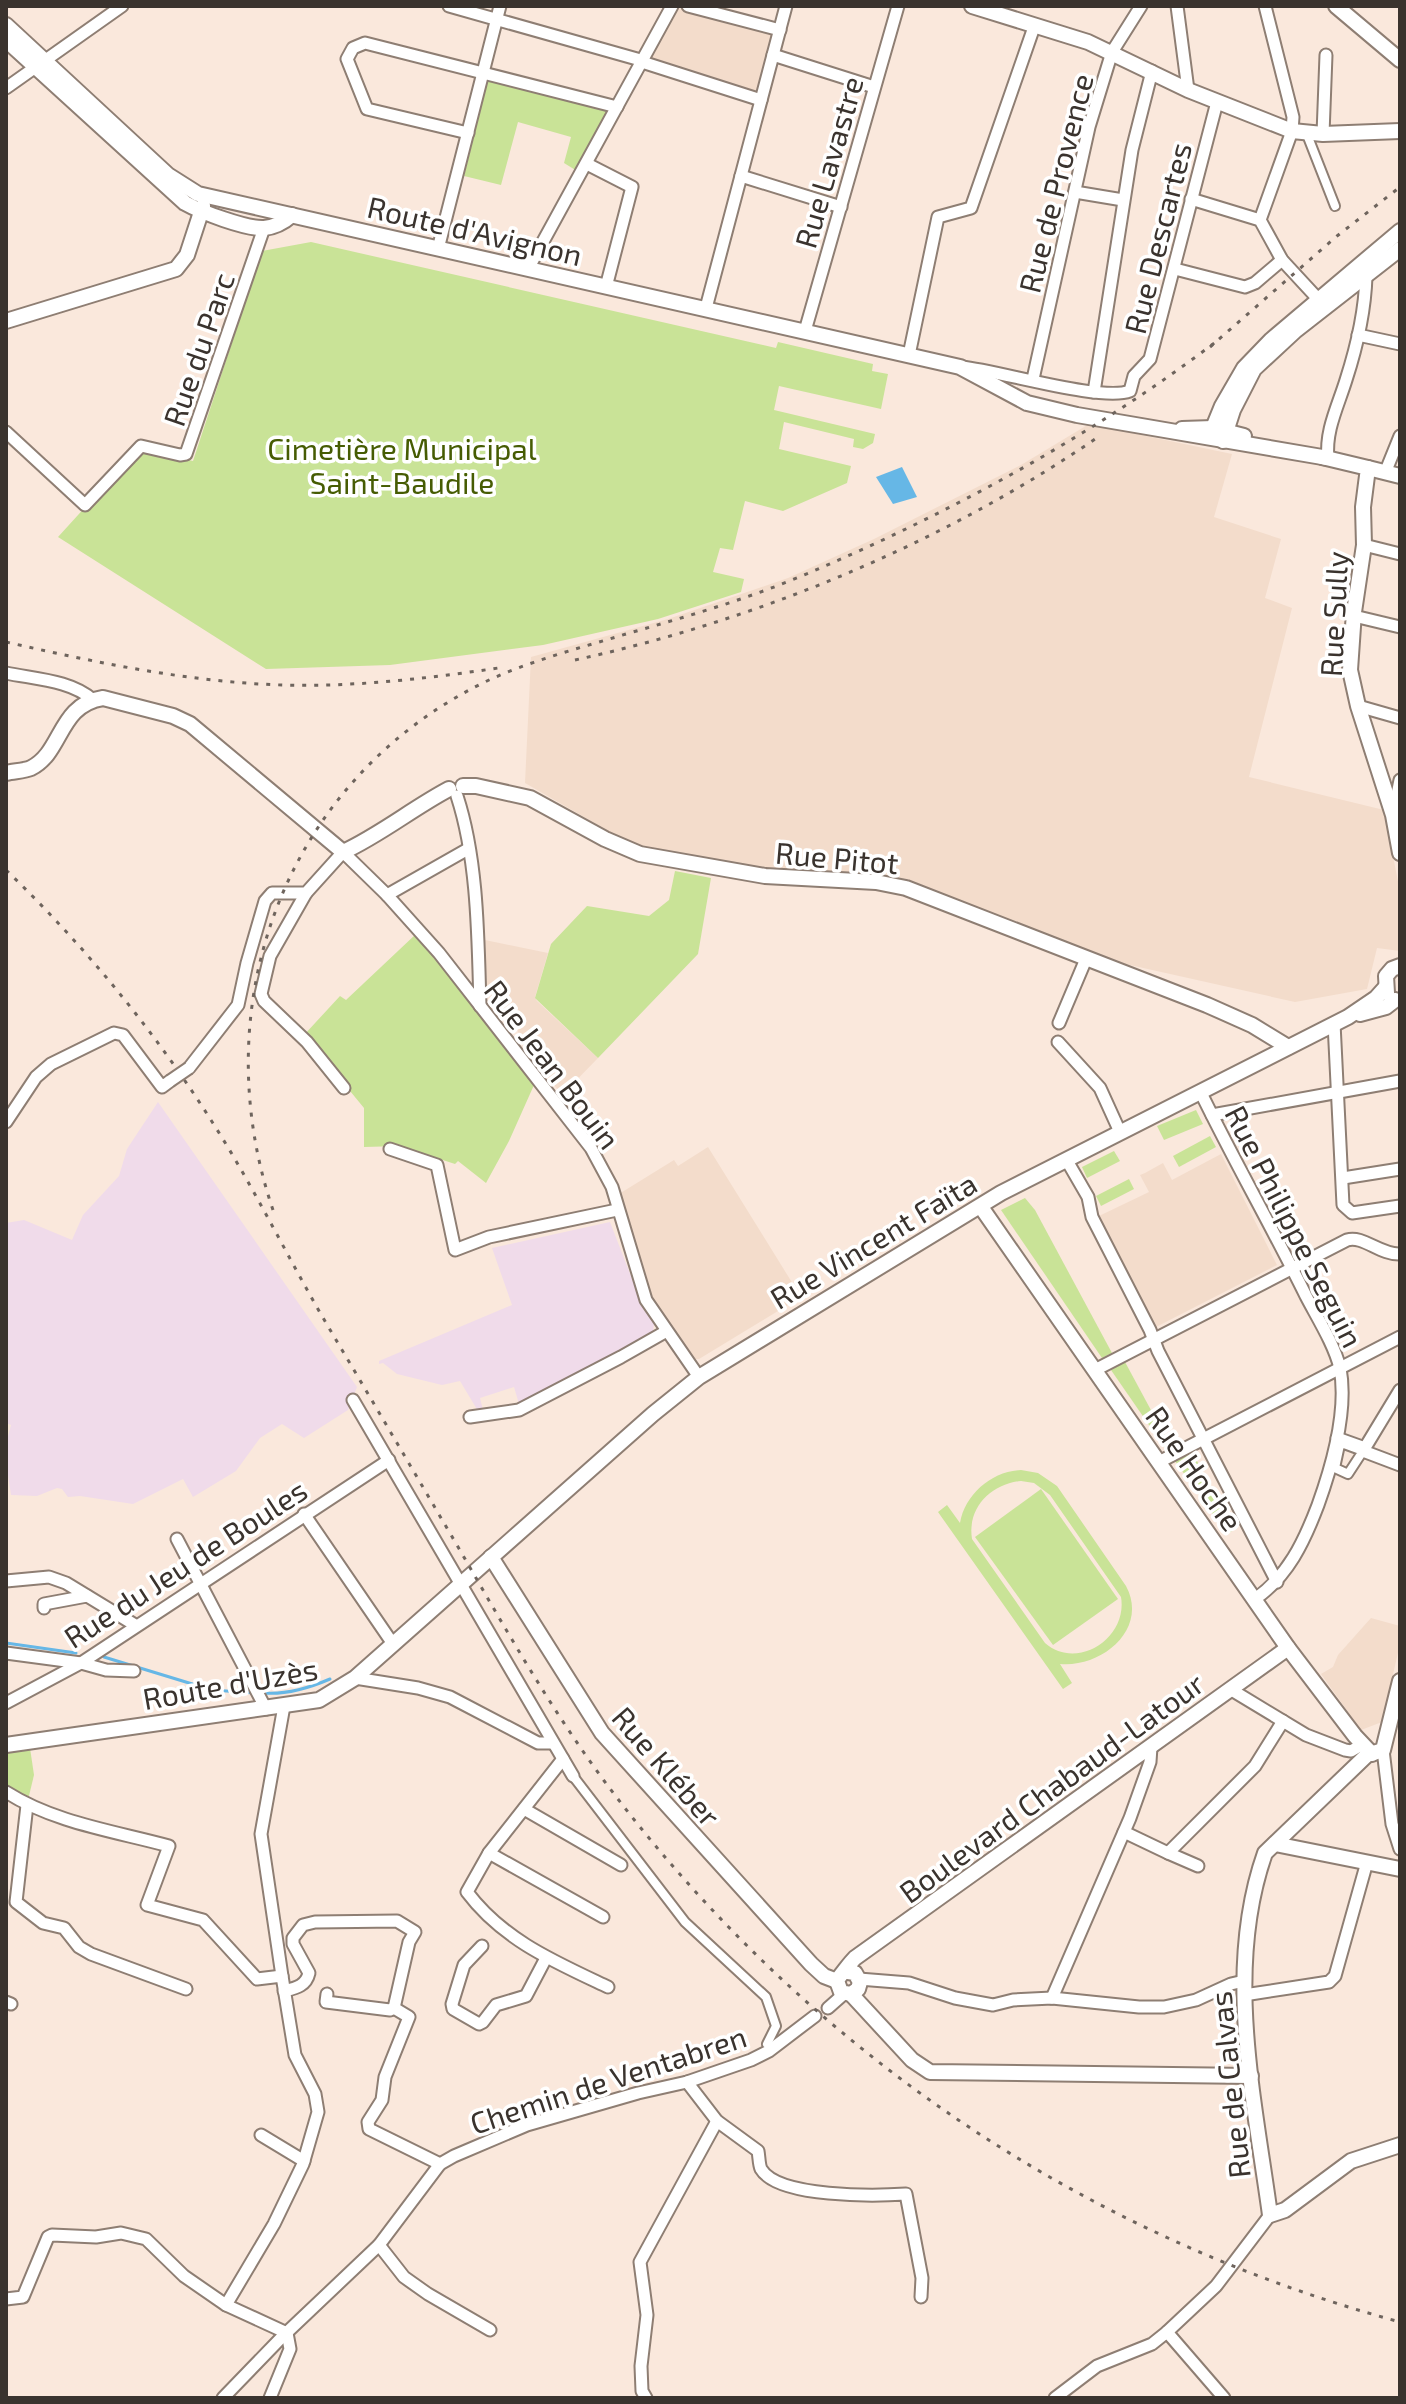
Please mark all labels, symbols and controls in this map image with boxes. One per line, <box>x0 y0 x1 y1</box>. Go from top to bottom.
street label: Rue de Provence <box>1010 70 1100 296</box>
street label: Rue Lavastre <box>786 72 870 252</box>
street label: Rue Descartes <box>1116 139 1198 337</box>
street label: Route d'Avignon <box>364 188 586 272</box>
street label: Rue du Parc <box>155 268 241 430</box>
park label: Cimetière Municipal Saint-Baudile <box>267 430 537 500</box>
street label: Rue Sully <box>1312 550 1354 678</box>
street label: Rue Pitot <box>774 834 900 880</box>
street label: Rue Jean Bouin <box>478 972 628 1156</box>
street label: Rue Philippe Seguin <box>1218 1099 1372 1353</box>
street label: Rue Vincent Faïta <box>763 1164 983 1316</box>
street label: Rue Hoche <box>1139 1399 1251 1537</box>
street label: Rue du Jeu de Boules <box>57 1471 313 1655</box>
street label: Route d'Uzès <box>140 1650 320 1716</box>
street label: Boulevard Chabaud-Latour <box>892 1664 1210 1910</box>
street label: Rue Kléber <box>605 1699 729 1833</box>
street label: Rue de Calvas <box>1201 1990 1257 2180</box>
street label: Chemin de Ventabren <box>465 2017 751 2141</box>

